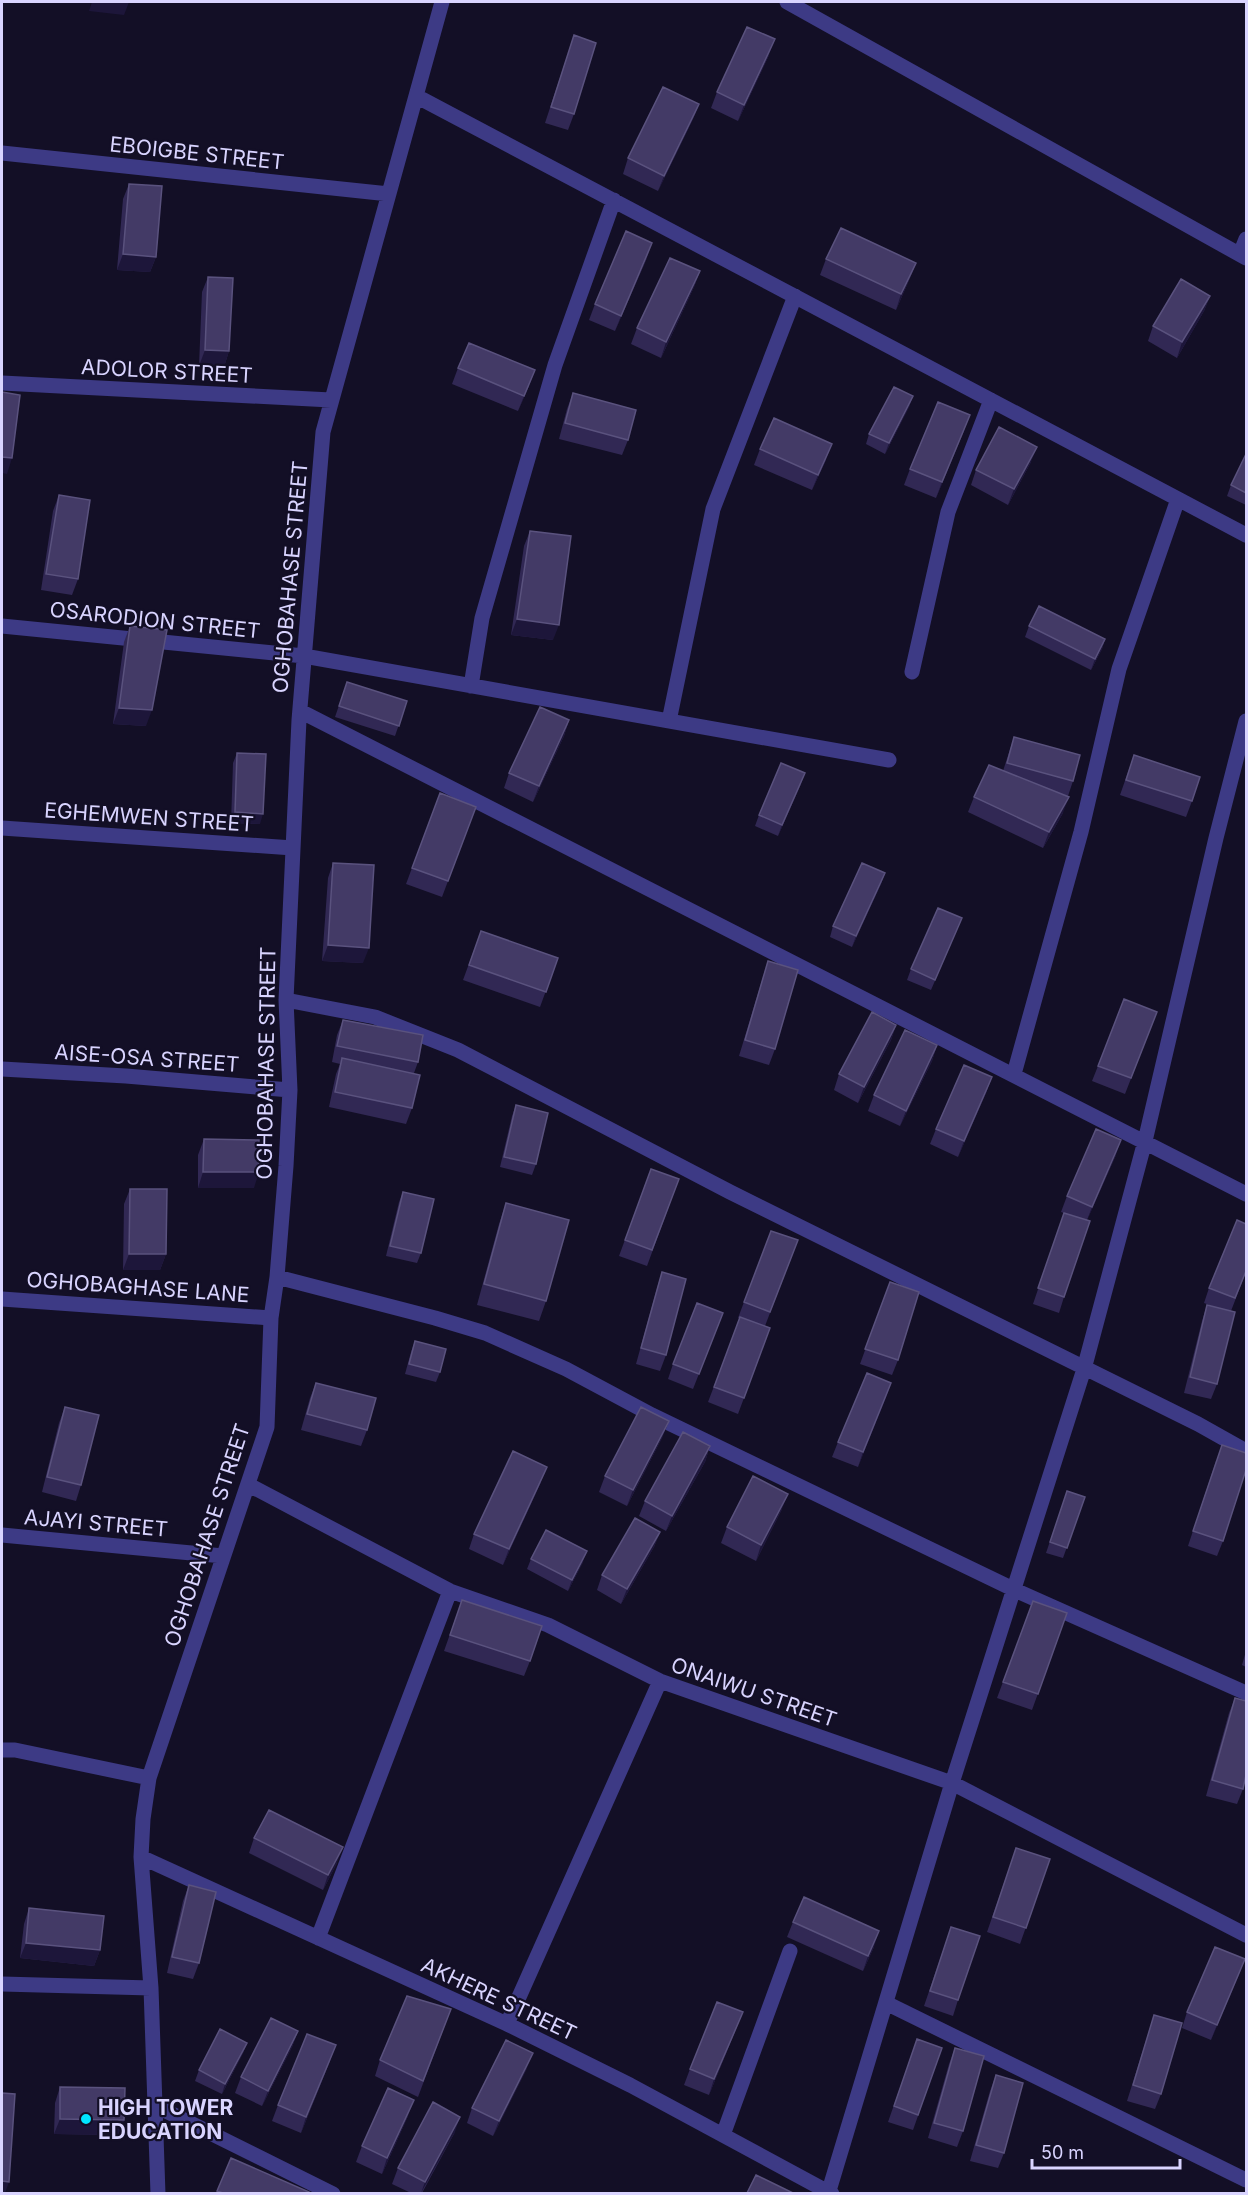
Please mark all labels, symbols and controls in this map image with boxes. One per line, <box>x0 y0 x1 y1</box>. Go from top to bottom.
street label: EBOIGBE STREET <box>109 131 285 175</box>
street label: ADOLOR STREET <box>81 354 253 388</box>
street label: OGHOBAHASE STREET <box>267 460 313 694</box>
street label: OSARODION STREET <box>49 597 261 643</box>
street label: EGHEMWEN STREET <box>43 797 255 837</box>
street label: OGHOBAHASE STREET <box>251 946 281 1180</box>
street label: AISE-OSA STREET <box>54 1039 240 1077</box>
street label: OGHOBAGHASE LANE <box>26 1267 250 1307</box>
street label: OGHOBAHASE STREET <box>159 1420 255 1650</box>
street label: AJAYI STREET <box>23 1504 169 1542</box>
street label: ONAIWU STREET <box>668 1652 840 1732</box>
street label: AKHERE STREET <box>417 1952 581 2046</box>
place label: HIGH TOWER EDUCATION <box>98 2095 234 2144</box>
marker: HIGH TOWER EDUCATION <box>79 2112 93 2126</box>
scale bar <box>1032 2132 1180 2170</box>
text: 50 m <box>1041 2142 1084 2163</box>

